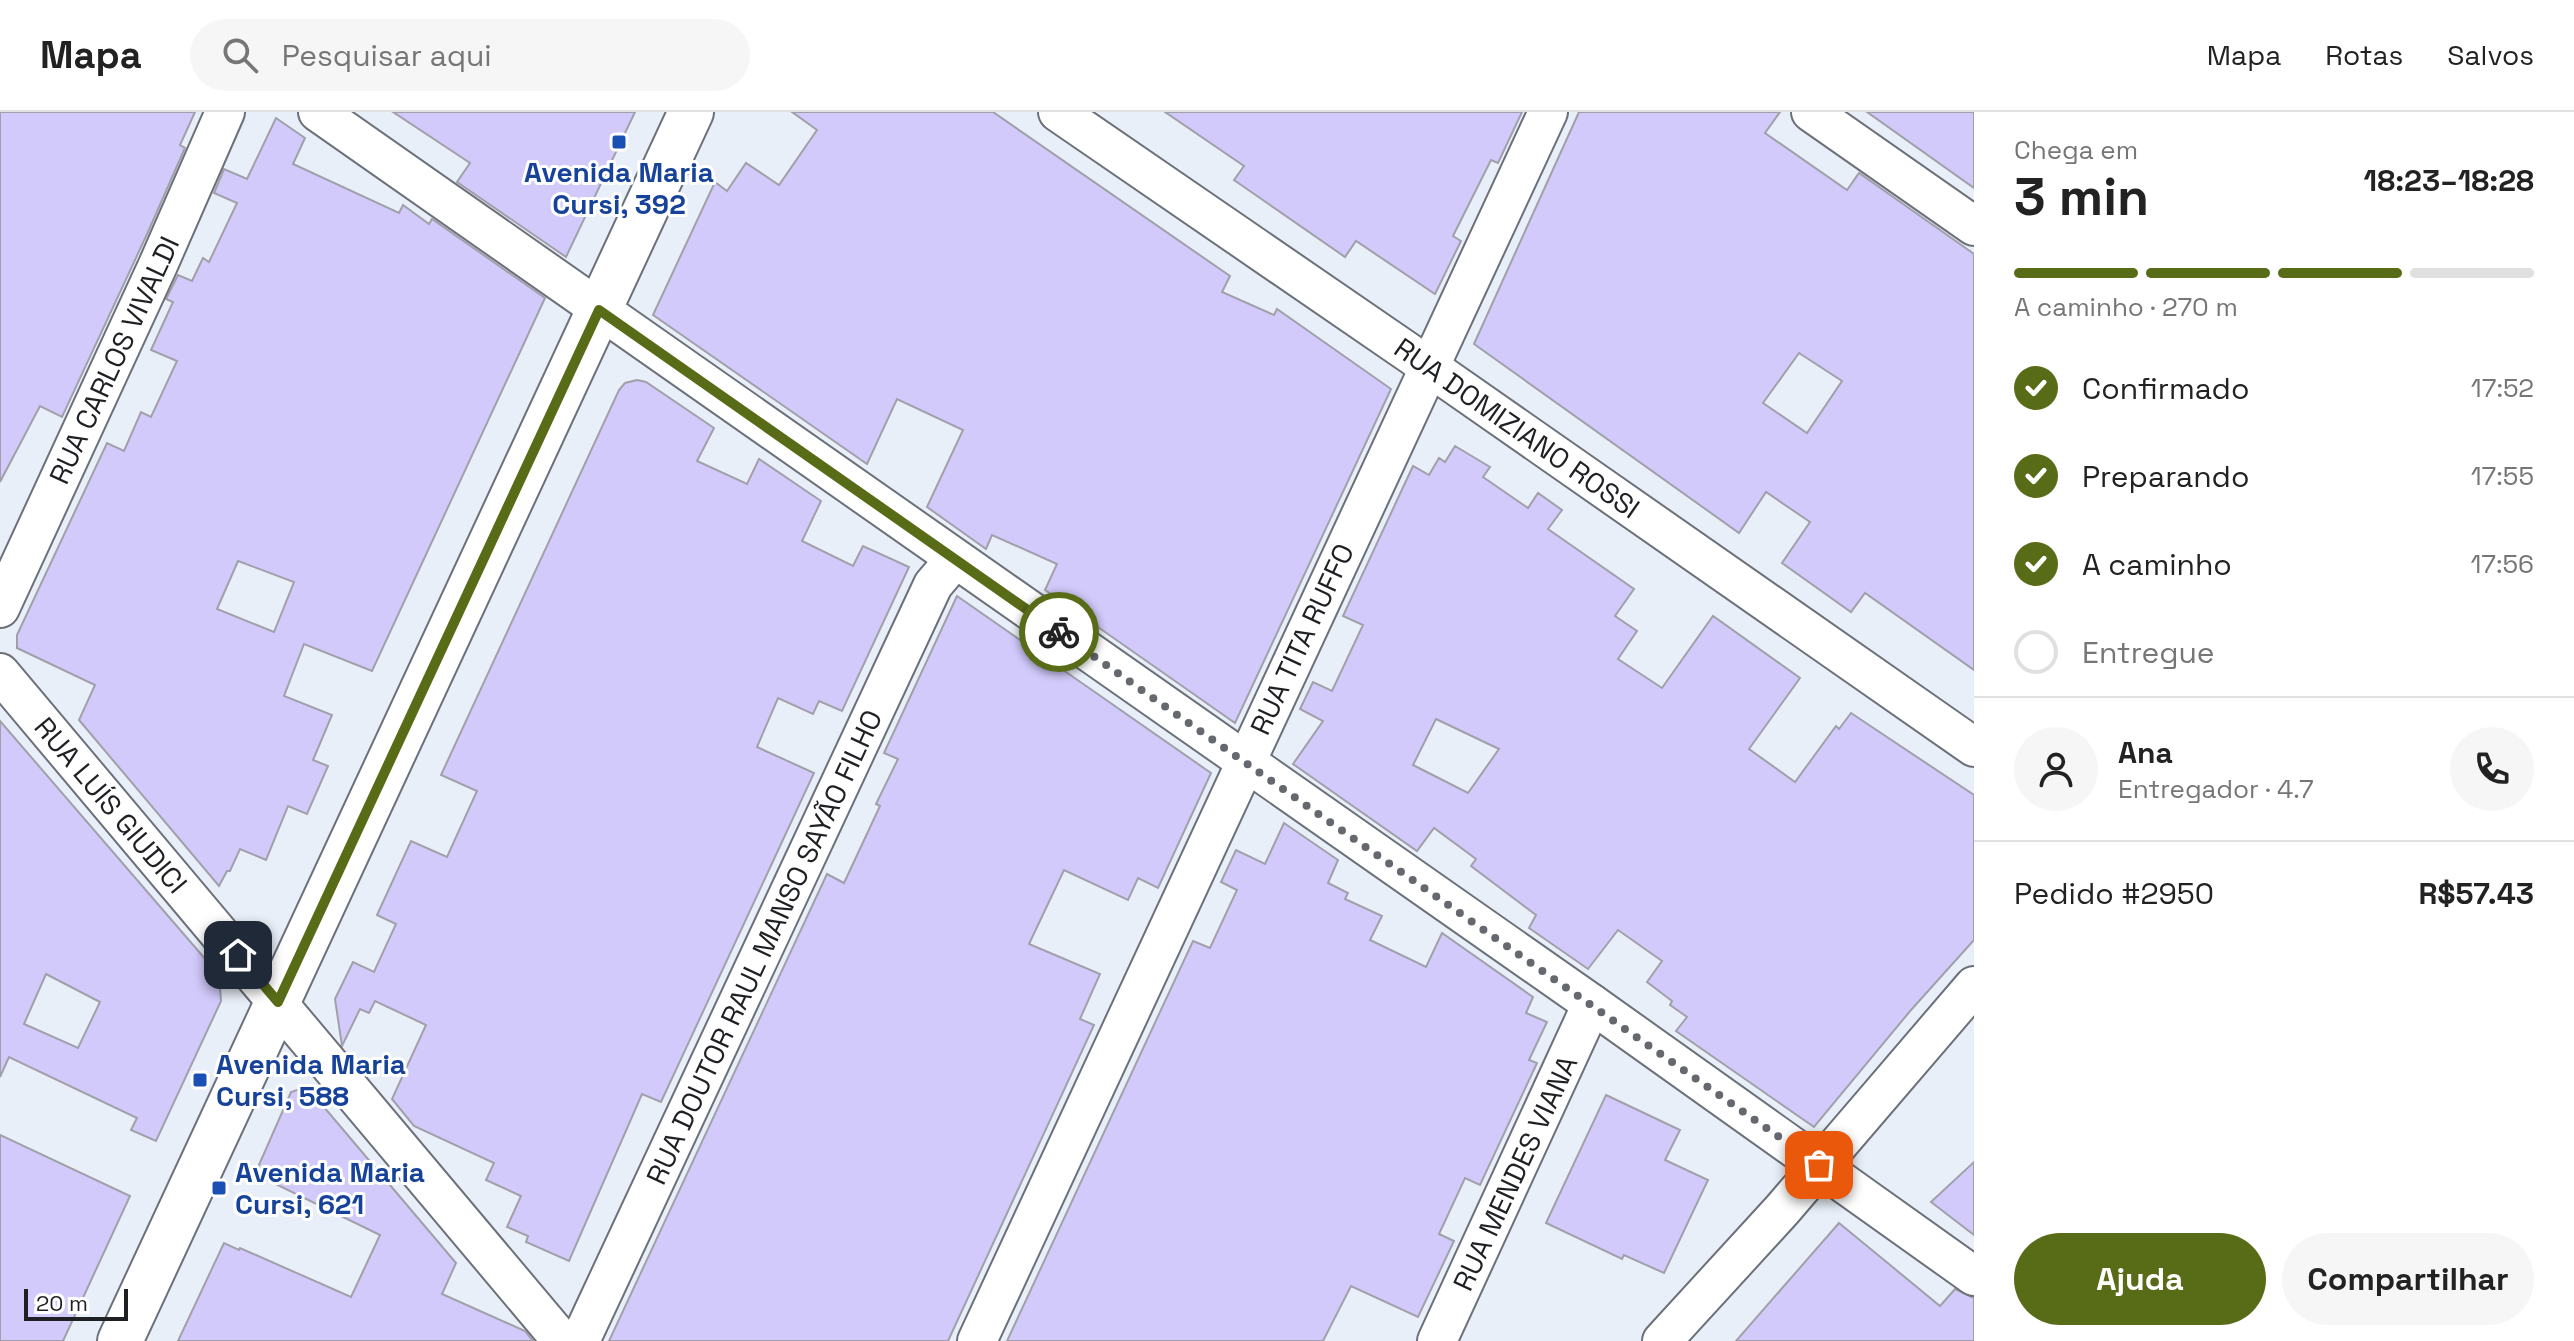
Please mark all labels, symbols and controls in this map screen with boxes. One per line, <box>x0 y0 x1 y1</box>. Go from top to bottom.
search box <box>190 19 750 91</box>
text: Mapa <box>40 31 142 79</box>
icon: search <box>218 33 262 77</box>
text: Pesquisar aqui <box>282 36 492 75</box>
text: Mapa <box>2207 37 2281 73</box>
text: Rotas <box>2325 37 2403 73</box>
text: Salvos <box>2447 37 2534 73</box>
marker: Avenida Maria Cursi, 392 <box>610 133 628 151</box>
text: Chega em <box>2014 133 2138 167</box>
place label: Avenida Maria Cursi, 392 <box>524 154 714 222</box>
text: 18:23–18:28 <box>2364 161 2534 200</box>
text: 3 min <box>2014 164 2149 230</box>
street label: RUA CARLOS VIVALDI <box>41 230 187 490</box>
text: A caminho · 270 m <box>2014 290 2238 324</box>
street label: RUA DOMIZIANO ROSSI <box>1387 330 1647 526</box>
icon: check <box>2014 366 2058 410</box>
text: Confirmado <box>2082 369 2249 408</box>
text: 17:52 <box>2471 371 2534 405</box>
icon: check <box>2014 454 2058 498</box>
text: Preparando <box>2082 457 2249 496</box>
text: 17:55 <box>2471 459 2534 493</box>
street label: RUA TITA RUFFO <box>1242 538 1362 740</box>
icon: check <box>2014 542 2058 586</box>
text: A caminho <box>2082 545 2232 584</box>
text: 17:56 <box>2470 547 2534 581</box>
courier <box>1019 592 1099 672</box>
icon: bike <box>1037 610 1081 654</box>
text: Entregue <box>2082 633 2215 672</box>
street label: RUA DOUTOR RAUL MANSO SAYÃO FILHO <box>638 704 890 1190</box>
street label: RUA LUÍS GIUDICI <box>27 709 195 901</box>
button: person <box>2014 727 2098 811</box>
button: phone <box>2450 727 2534 811</box>
text: Ana <box>2118 733 2173 772</box>
text: Entregador · 4.7 <box>2118 772 2314 806</box>
text: Pedido #2950 <box>2014 874 2214 913</box>
text: R$57.43 <box>2418 874 2534 913</box>
pin <box>204 921 272 989</box>
icon: home <box>216 933 260 977</box>
place label: Avenida Maria Cursi, 588 <box>216 1046 406 1114</box>
street label: RUA MENDES VIANA <box>1445 1050 1585 1296</box>
marker: Avenida Maria Cursi, 588 <box>191 1071 209 1089</box>
pin <box>1785 1131 1853 1199</box>
icon: bag <box>1797 1143 1841 1187</box>
place label: Avenida Maria Cursi, 621 <box>235 1154 425 1222</box>
marker: Avenida Maria Cursi, 621 <box>210 1179 228 1197</box>
button: Ajuda <box>2014 1233 2266 1325</box>
button: Compartilhar <box>2282 1233 2534 1325</box>
scale bar <box>24 1285 128 1321</box>
text: 20 m <box>36 1289 88 1317</box>

